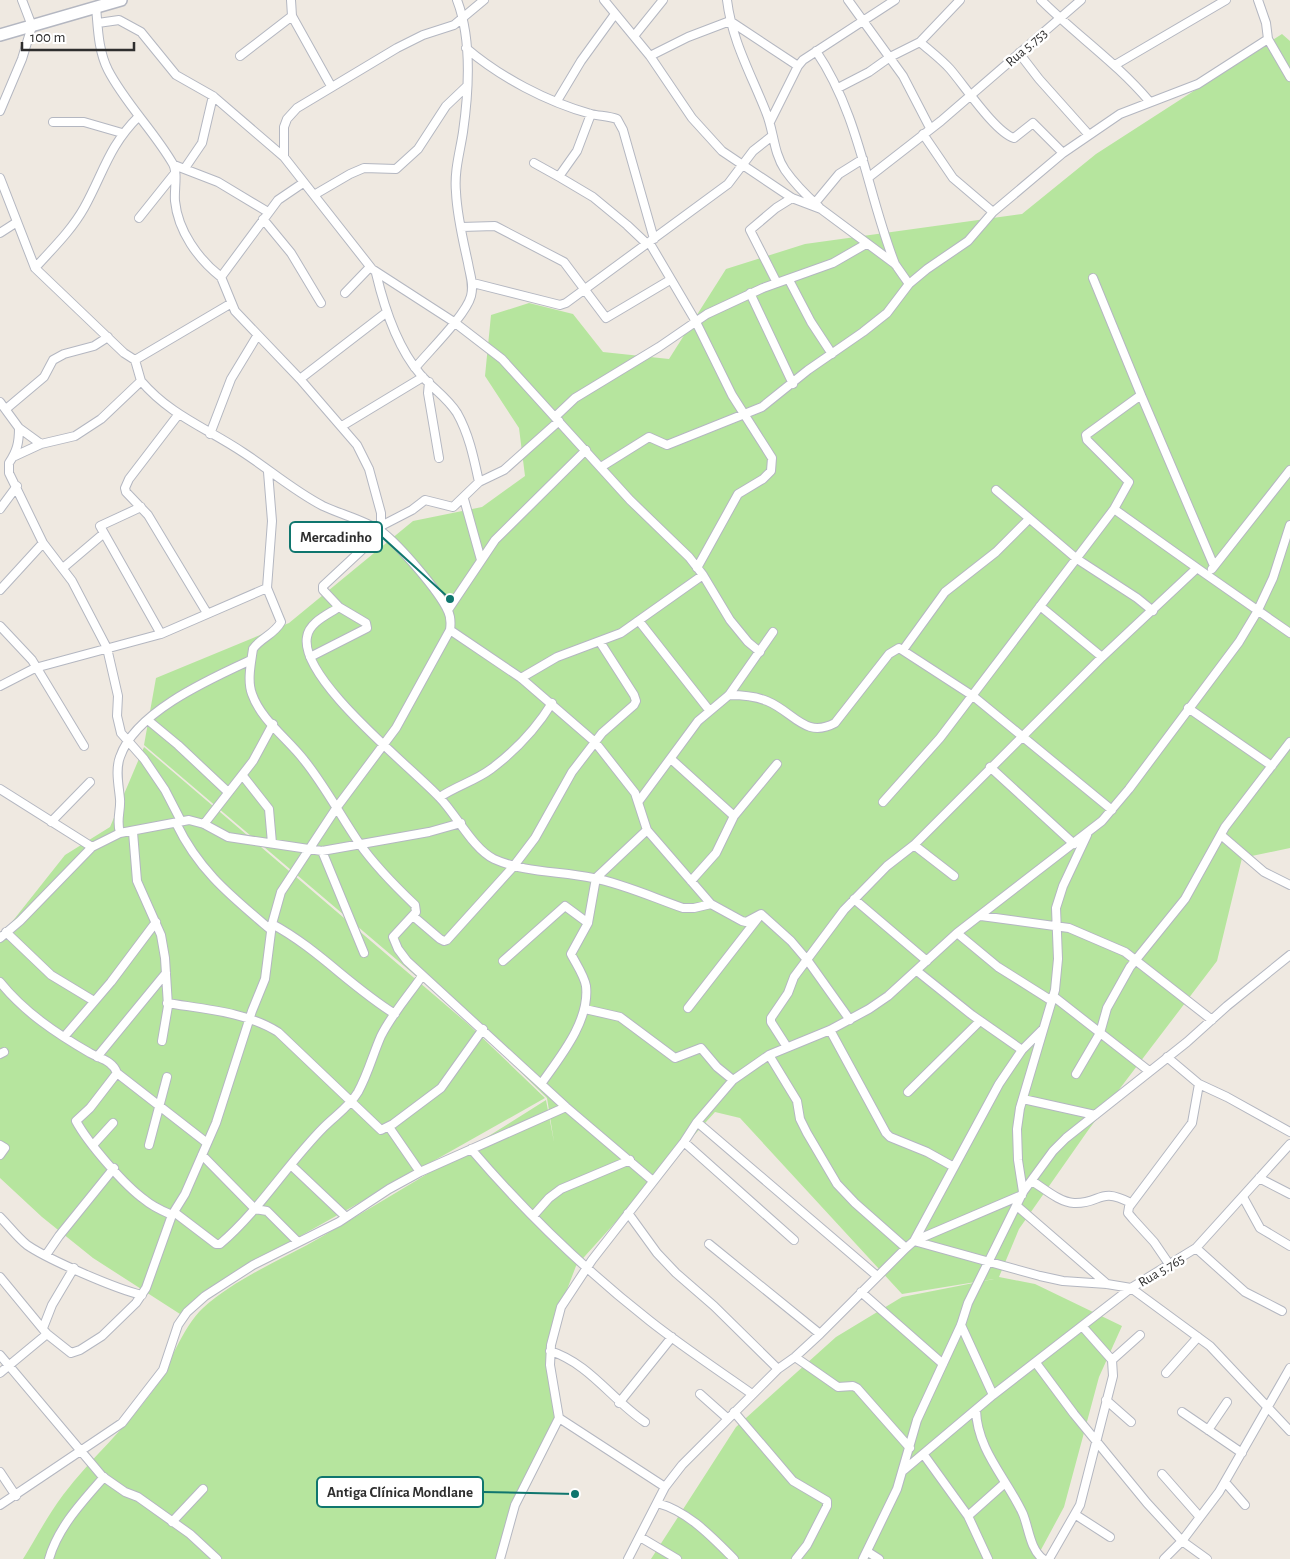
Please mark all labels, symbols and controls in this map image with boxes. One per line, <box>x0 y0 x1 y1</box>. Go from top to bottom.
scale bar <box>22 20 135 52</box>
street label: Rua 5.753 <box>1003 26 1050 69</box>
text: 100 m <box>30 30 65 45</box>
callout: Mercadinho <box>290 522 382 552</box>
text: Mercadinho <box>300 530 372 545</box>
street label: Rua 5.765 <box>1136 1252 1187 1290</box>
callout: Antiga Clínica Mondlane <box>317 1477 483 1507</box>
text: Antiga Clínica Mondlane <box>327 1485 473 1500</box>

